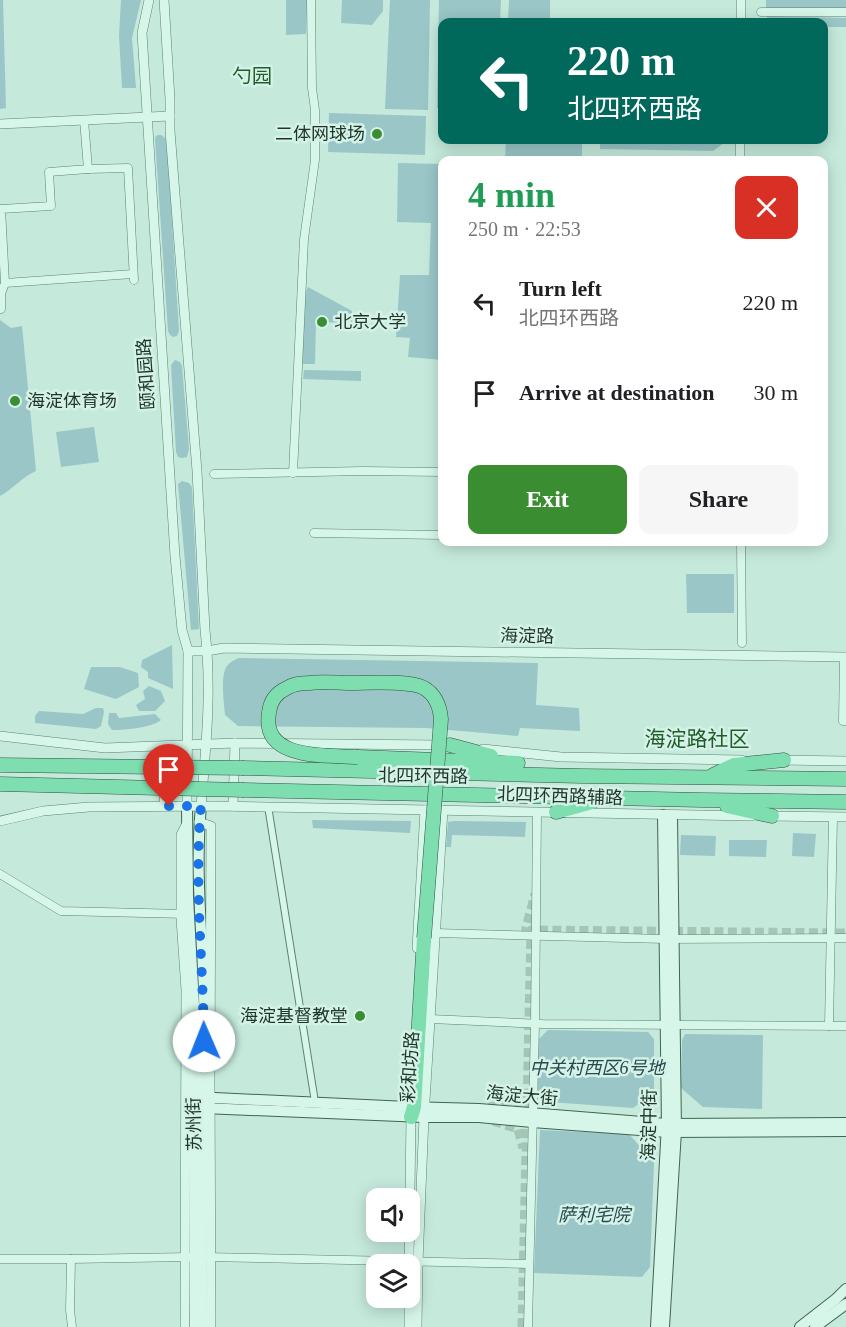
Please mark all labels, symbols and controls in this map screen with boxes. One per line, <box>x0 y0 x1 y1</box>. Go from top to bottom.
text: 220 m <box>567 38 676 84</box>
icon: left <box>468 42 546 120</box>
district label: 勺园 <box>232 65 272 87</box>
text: 北四环西路 <box>567 94 702 124</box>
place label: 二体网球场 <box>275 124 365 144</box>
marker: 二体网球场 <box>370 127 384 141</box>
text: 4 min <box>468 175 555 215</box>
button: close <box>735 176 798 239</box>
text: 250 m · 22:53 <box>468 218 581 240</box>
text: Turn left <box>519 276 602 301</box>
icon: left <box>468 287 501 320</box>
text: 220 m <box>742 290 798 315</box>
text: 北四环西路 <box>519 307 619 329</box>
place label: 北京大学 <box>334 312 406 332</box>
marker: 北京大学 <box>315 315 329 329</box>
street label: 颐和园路 <box>134 337 158 411</box>
icon: arrive <box>468 377 501 410</box>
text: Arrive at destination <box>519 380 715 405</box>
text: 30 m <box>753 380 798 405</box>
place label: 海淀体育场 <box>27 391 117 411</box>
marker: 海淀体育场 <box>8 394 22 408</box>
button: Exit <box>468 465 627 534</box>
button: Share <box>639 465 798 534</box>
street label: 海淀路 <box>500 626 554 646</box>
district label: 海淀路社区 <box>645 727 750 751</box>
pin <box>143 744 194 806</box>
icon: arrive <box>152 753 185 786</box>
street label: 北四环西路 <box>378 765 468 787</box>
street label: 北四环西路辅路 <box>497 784 623 808</box>
place label: 海淀基督教堂 <box>240 1006 348 1026</box>
position arrow <box>172 1009 236 1073</box>
marker: 海淀基督教堂 <box>353 1009 367 1023</box>
street label: 彩和坊路 <box>398 1030 422 1104</box>
park label: 中关村西区6号地 <box>530 1058 666 1078</box>
street label: 海淀大街 <box>485 1083 559 1109</box>
street label: 海淀中街 <box>638 1089 660 1161</box>
street label: 苏州街 <box>184 1097 204 1151</box>
map controls <box>366 1188 420 1308</box>
button: sound <box>366 1188 420 1242</box>
park label: 萨利宅院 <box>558 1205 633 1225</box>
button: layers <box>366 1254 420 1308</box>

